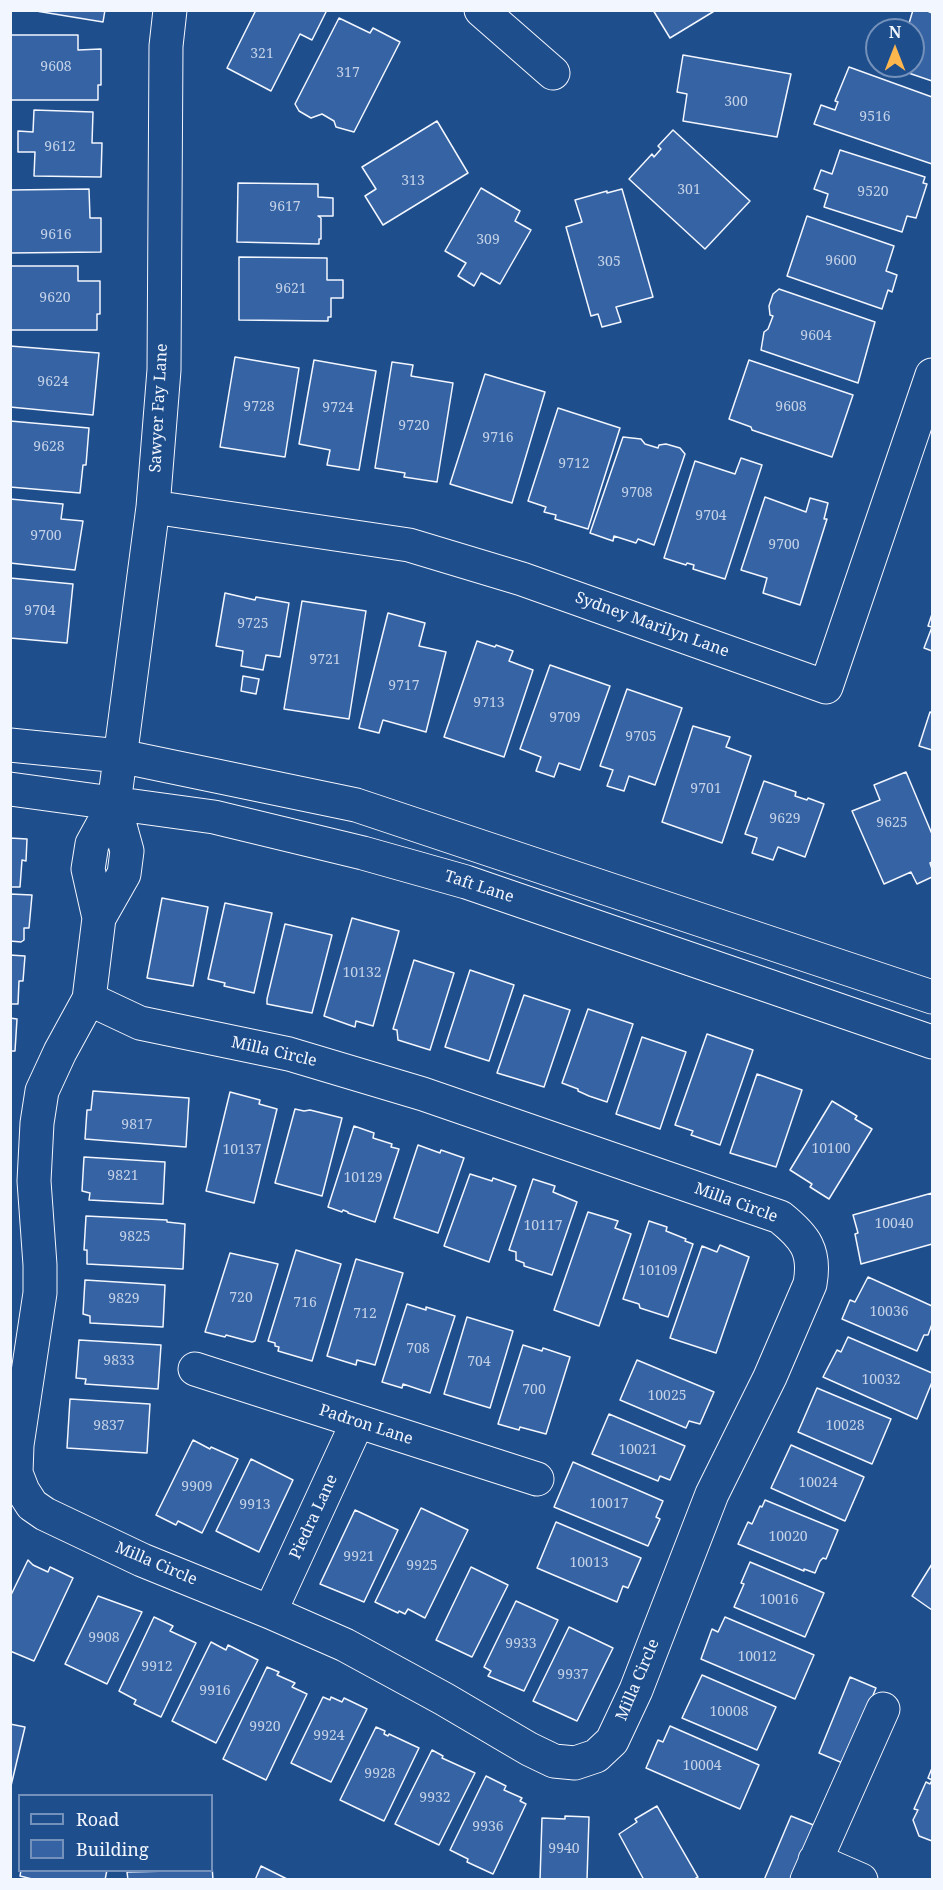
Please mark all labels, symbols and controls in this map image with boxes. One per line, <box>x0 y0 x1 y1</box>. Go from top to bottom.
north arrow <box>865 18 925 78</box>
text: N <box>889 21 901 43</box>
house number: 321 <box>250 46 274 62</box>
house number: 9608 <box>40 59 72 75</box>
house number: 317 <box>336 65 360 81</box>
house number: 300 <box>724 94 748 110</box>
house number: 9516 <box>859 109 891 125</box>
house number: 9612 <box>44 139 76 155</box>
house number: 313 <box>401 173 425 189</box>
house number: 301 <box>677 182 701 198</box>
house number: 9520 <box>857 184 889 200</box>
house number: 9617 <box>269 199 301 215</box>
house number: 9616 <box>40 227 72 243</box>
house number: 309 <box>476 232 500 248</box>
house number: 9600 <box>825 253 857 269</box>
house number: 305 <box>597 254 621 270</box>
house number: 9621 <box>275 281 307 297</box>
house number: 9620 <box>39 290 71 306</box>
house number: 9604 <box>800 328 832 344</box>
street label: Sawyer Fay Lane <box>146 343 172 473</box>
house number: 9624 <box>37 374 69 390</box>
house number: 9728 <box>243 399 275 415</box>
house number: 9608 <box>775 399 807 415</box>
house number: 9724 <box>322 400 354 416</box>
house number: 9720 <box>398 418 430 434</box>
house number: 9716 <box>482 430 514 446</box>
house number: 9628 <box>33 439 65 455</box>
house number: 9712 <box>558 456 590 472</box>
house number: 9708 <box>621 485 653 501</box>
house number: 9704 <box>695 508 727 524</box>
house number: 9700 <box>30 528 62 544</box>
house number: 9700 <box>768 537 800 553</box>
street label: Sydney Marilyn Lane <box>572 588 732 662</box>
house number: 9704 <box>24 603 56 619</box>
house number: 9725 <box>237 616 269 632</box>
house number: 9721 <box>309 652 341 668</box>
house number: 9717 <box>388 678 420 694</box>
house number: 9713 <box>473 695 505 711</box>
house number: 9709 <box>549 710 581 726</box>
house number: 9705 <box>625 729 657 745</box>
house number: 9701 <box>690 781 722 797</box>
house number: 9629 <box>769 811 801 827</box>
house number: 9625 <box>876 815 908 831</box>
street label: Taft Lane <box>442 867 516 907</box>
house number: 10132 <box>342 965 382 981</box>
street label: Milla Circle <box>229 1033 319 1071</box>
house number: 9817 <box>121 1117 153 1133</box>
house number: 10100 <box>811 1141 851 1157</box>
house number: 10137 <box>222 1142 262 1158</box>
house number: 9821 <box>107 1168 139 1184</box>
house number: 10129 <box>343 1170 383 1186</box>
street label: Milla Circle <box>692 1179 780 1227</box>
house number: 10040 <box>874 1216 914 1232</box>
house number: 10117 <box>523 1218 563 1234</box>
house number: 9825 <box>119 1229 151 1245</box>
house number: 10109 <box>638 1263 678 1279</box>
house number: 720 <box>229 1290 253 1306</box>
house number: 9829 <box>108 1291 140 1307</box>
house number: 716 <box>293 1295 317 1311</box>
house number: 10036 <box>869 1304 909 1320</box>
house number: 712 <box>353 1306 377 1322</box>
house number: 708 <box>406 1341 430 1357</box>
house number: 9833 <box>103 1353 135 1369</box>
house number: 704 <box>467 1354 491 1370</box>
house number: 10032 <box>861 1372 901 1388</box>
house number: 700 <box>522 1382 546 1398</box>
house number: 10025 <box>647 1388 687 1404</box>
street label: Padron Lane <box>317 1401 415 1449</box>
house number: 9837 <box>93 1418 125 1434</box>
house number: 10028 <box>825 1418 865 1434</box>
house number: 10021 <box>618 1442 658 1458</box>
street label: Piedra Lane <box>286 1472 342 1562</box>
house number: 10024 <box>798 1475 838 1491</box>
house number: 9909 <box>181 1479 213 1495</box>
house number: 10017 <box>589 1496 629 1512</box>
house number: 9913 <box>239 1497 271 1513</box>
house number: 10020 <box>768 1529 808 1545</box>
street label: Milla Circle <box>112 1538 200 1590</box>
house number: 9921 <box>343 1549 375 1565</box>
house number: 10013 <box>569 1555 609 1571</box>
house number: 9925 <box>406 1558 438 1574</box>
house number: 10016 <box>759 1592 799 1608</box>
house number: 9908 <box>88 1630 120 1646</box>
house number: 9933 <box>505 1636 537 1652</box>
street label: Milla Circle <box>612 1636 664 1724</box>
house number: 10012 <box>737 1649 777 1665</box>
house number: 9912 <box>141 1659 173 1675</box>
house number: 9937 <box>557 1667 589 1683</box>
house number: 9916 <box>199 1683 231 1699</box>
house number: 10008 <box>709 1704 749 1720</box>
house number: 9920 <box>249 1719 281 1735</box>
house number: 9924 <box>313 1728 345 1744</box>
house number: 10004 <box>682 1758 722 1774</box>
house number: 9928 <box>364 1766 396 1782</box>
house number: 9932 <box>419 1790 451 1806</box>
legend <box>18 1794 213 1872</box>
text: Road <box>76 1807 119 1831</box>
house number: 9936 <box>472 1819 504 1835</box>
text: Building <box>76 1837 149 1861</box>
house number: 9940 <box>548 1841 580 1857</box>

